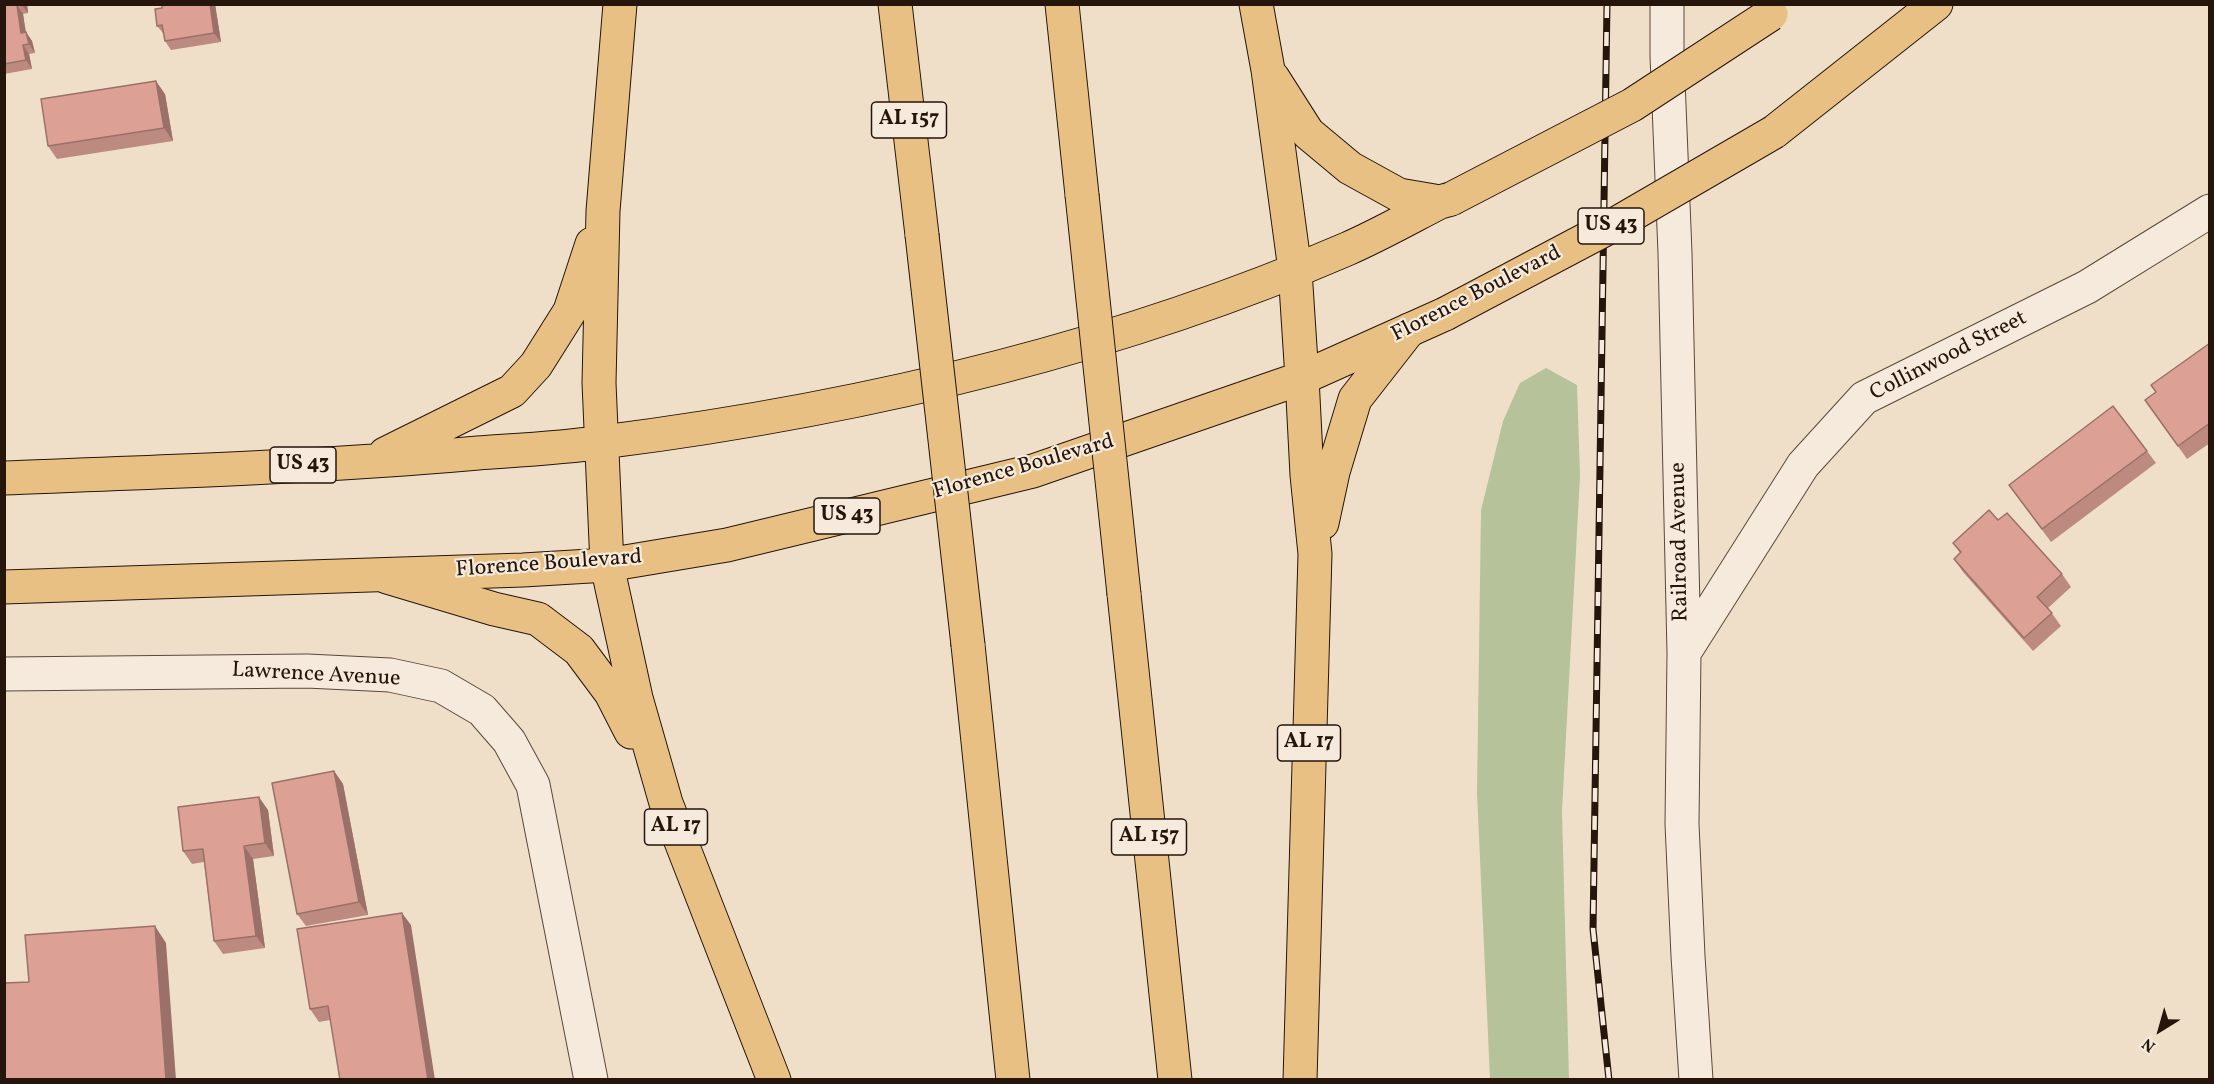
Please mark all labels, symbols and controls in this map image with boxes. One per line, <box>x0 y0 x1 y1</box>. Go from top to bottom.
road number: AL 157 <box>872 102 946 138</box>
road number: US 43 <box>1578 208 1644 244</box>
street label: Florence Boulevard <box>1388 241 1566 349</box>
street label: Collinwood Street <box>1866 306 2032 408</box>
street label: Florence Boulevard <box>931 430 1117 506</box>
road number: US 43 <box>270 447 336 483</box>
street label: Railroad Avenue <box>1666 462 1696 622</box>
road number: US 43 <box>814 498 880 534</box>
street label: Florence Boulevard <box>455 545 643 585</box>
street label: Lawrence Avenue <box>231 658 401 694</box>
road number: AL 17 <box>1278 725 1340 761</box>
road number: AL 17 <box>644 809 708 845</box>
road number: AL 157 <box>1112 819 1186 855</box>
north arrow <box>2130 1000 2190 1060</box>
text: N <box>2138 1032 2160 1057</box>

